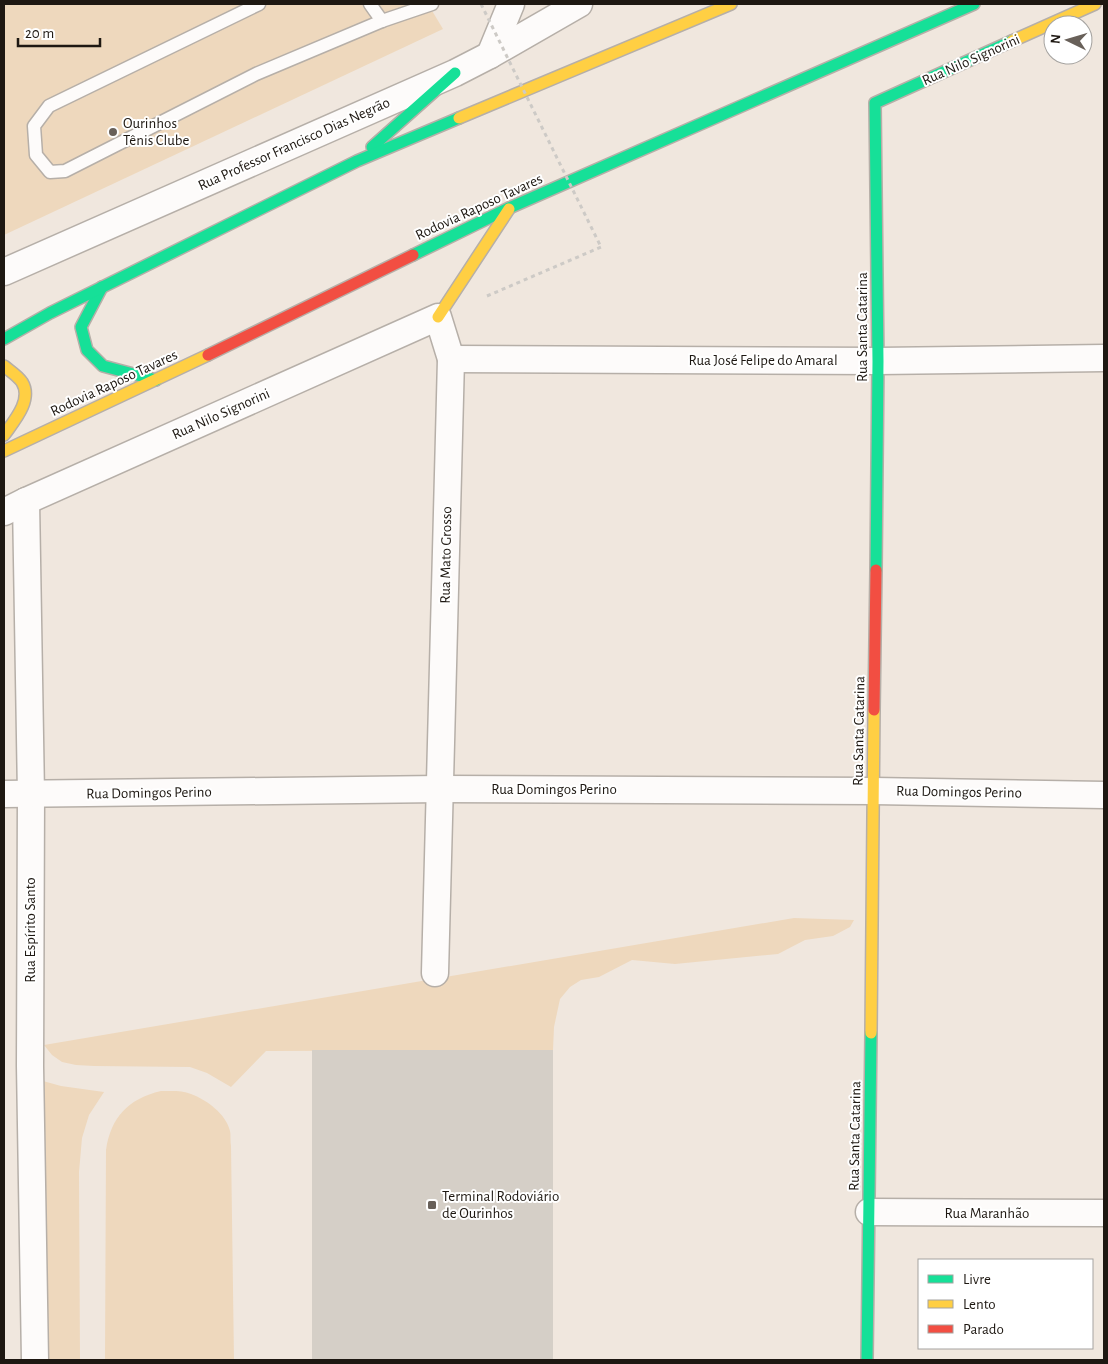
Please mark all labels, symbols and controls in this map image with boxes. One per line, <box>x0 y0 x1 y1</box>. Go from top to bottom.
scale bar <box>18 15 100 47</box>
north arrow <box>1043 15 1093 65</box>
text: 20 m <box>25 26 54 41</box>
street label: Rua Nilo Signorini <box>920 32 1022 88</box>
text: N <box>1049 33 1063 44</box>
street label: Rua Professor Francisco Dias Negrão <box>196 95 392 193</box>
place label: Ourinhos Tênis Clube <box>123 116 190 148</box>
marker: Ourinhos Tênis Clube <box>107 126 119 138</box>
street label: Rodovia Raposo Tavares <box>413 171 545 243</box>
street label: Rua Santa Catarina <box>855 272 870 382</box>
street label: Rodovia Raposo Tavares <box>48 347 180 419</box>
street label: Rua José Felipe do Amaral <box>688 353 838 368</box>
street label: Rua Nilo Signorini <box>170 386 272 442</box>
street label: Rua Mato Grosso <box>438 506 454 604</box>
street label: Rua Santa Catarina <box>851 676 867 786</box>
street label: Rua Domingos Perino <box>491 782 617 797</box>
street label: Rua Domingos Perino <box>896 783 1022 801</box>
street label: Rua Domingos Perino <box>86 784 212 802</box>
street label: Rua Espírito Santo <box>23 877 38 983</box>
street label: Rua Santa Catarina <box>847 1081 863 1191</box>
place label: Terminal Rodoviário de Ourinhos <box>442 1189 559 1221</box>
marker: Terminal Rodoviário de Ourinhos <box>426 1199 438 1211</box>
street label: Rua Maranhão <box>945 1206 1029 1221</box>
legend <box>918 1259 1093 1349</box>
text: Livre <box>963 1272 991 1287</box>
text: Lento <box>963 1297 996 1312</box>
text: Parado <box>963 1322 1004 1337</box>

